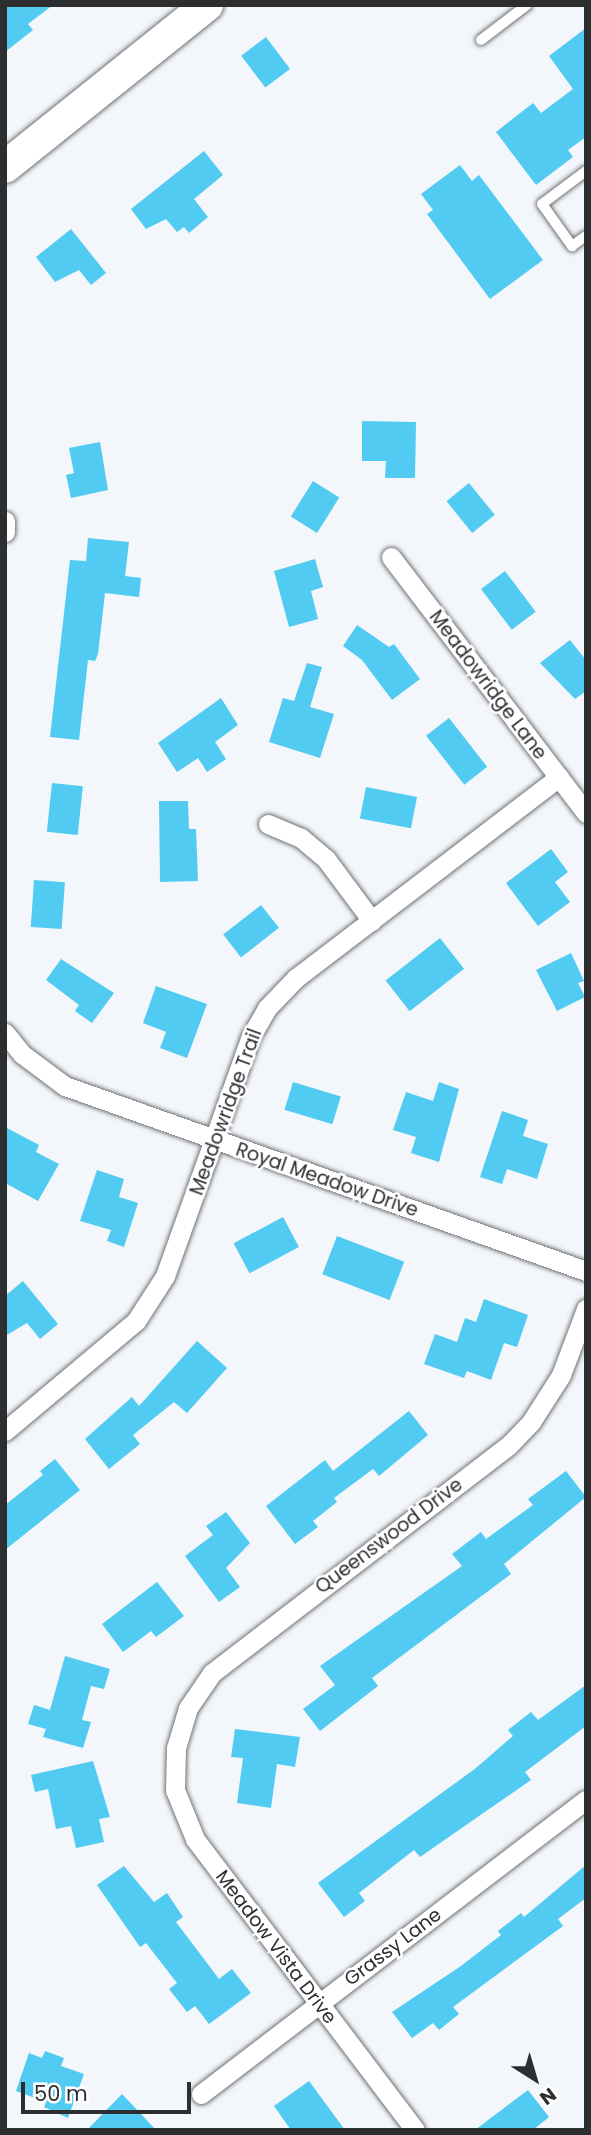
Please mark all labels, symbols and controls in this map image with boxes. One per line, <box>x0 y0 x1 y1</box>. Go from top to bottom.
street label: Meadowridge Lane <box>424 606 552 764</box>
street label: Meadowridge Trail <box>185 1026 267 1198</box>
street label: Royal Meadow Drive <box>233 1138 421 1222</box>
street label: Queenswood Drive <box>311 1473 467 1599</box>
street label: Meadow Vista Drive <box>211 1866 341 2028</box>
street label: Grassy Lane <box>340 1903 446 1991</box>
north arrow <box>500 2044 570 2114</box>
scale bar <box>24 2068 194 2112</box>
text: 50 m <box>34 2079 88 2108</box>
text: N <box>534 2081 562 2111</box>

